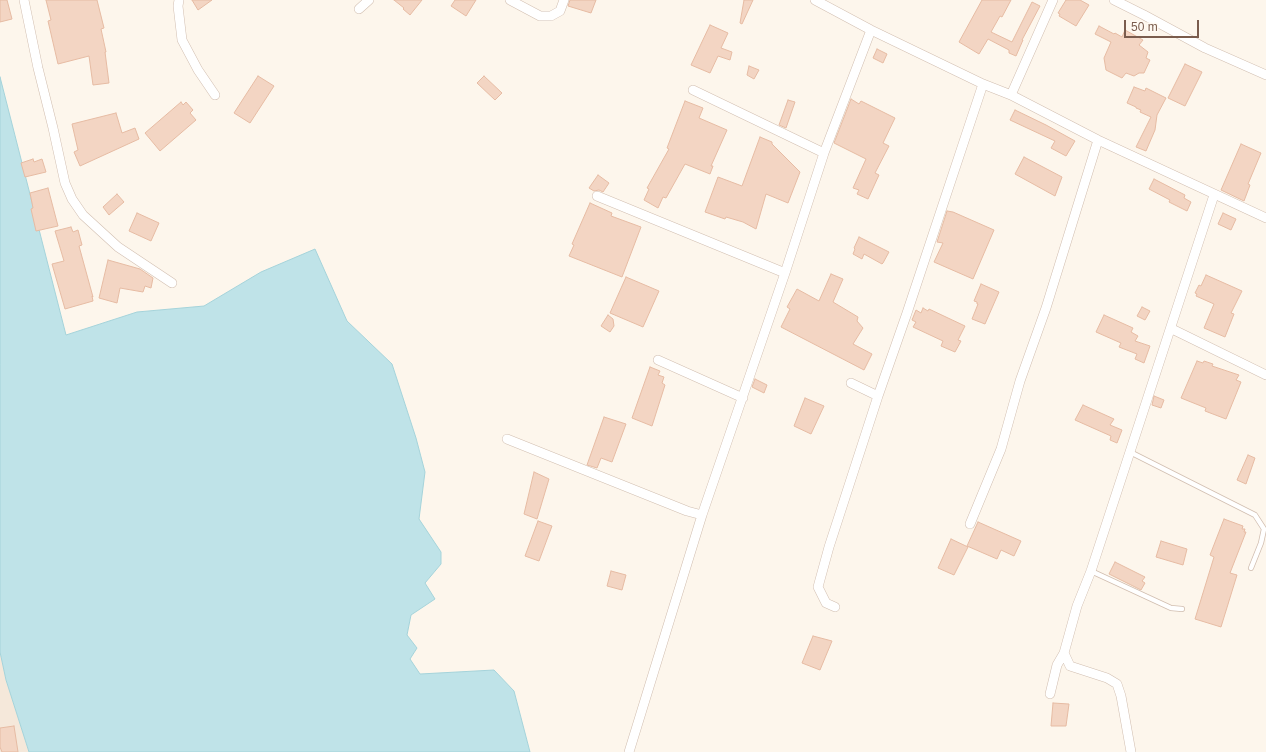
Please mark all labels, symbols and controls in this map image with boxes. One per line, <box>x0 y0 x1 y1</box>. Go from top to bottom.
scale bar <box>1126 12 1201 38</box>
text: 50 m <box>1131 20 1158 34</box>

